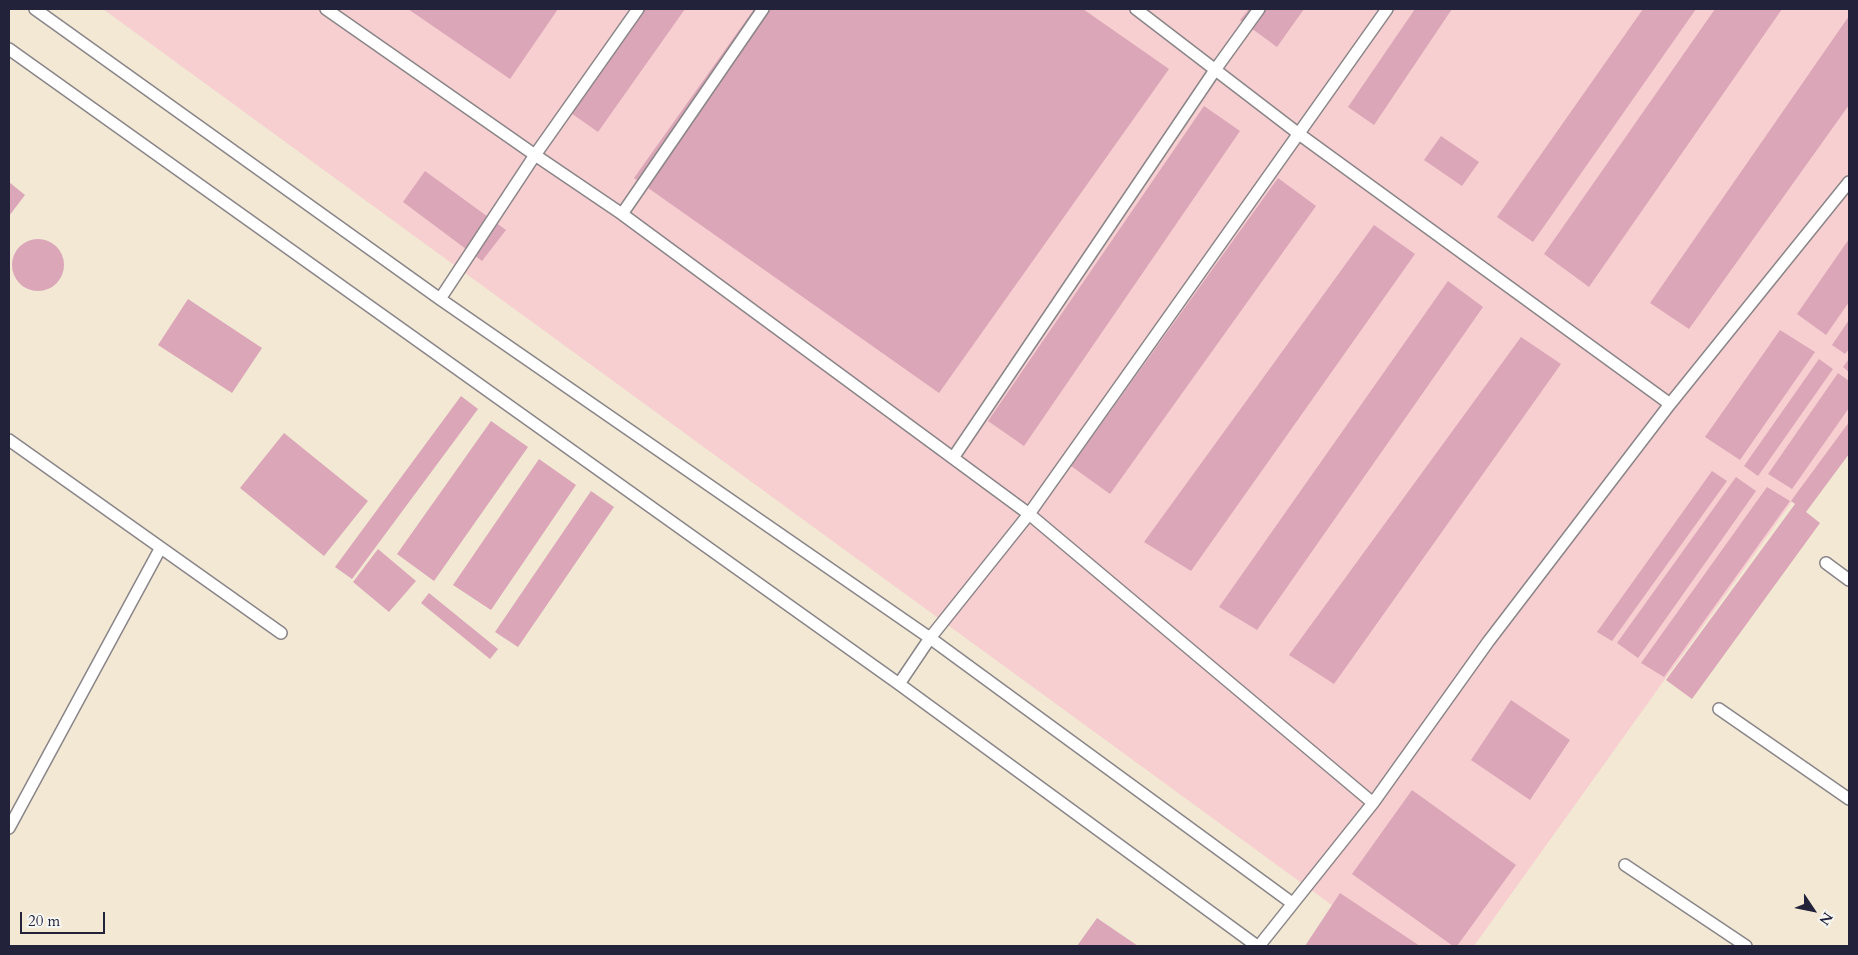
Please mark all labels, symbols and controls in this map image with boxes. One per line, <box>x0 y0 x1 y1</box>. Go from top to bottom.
north arrow <box>1788 885 1838 935</box>
scale bar <box>22 902 108 934</box>
text: N <box>1815 908 1837 929</box>
text: 20 m <box>28 911 60 931</box>

